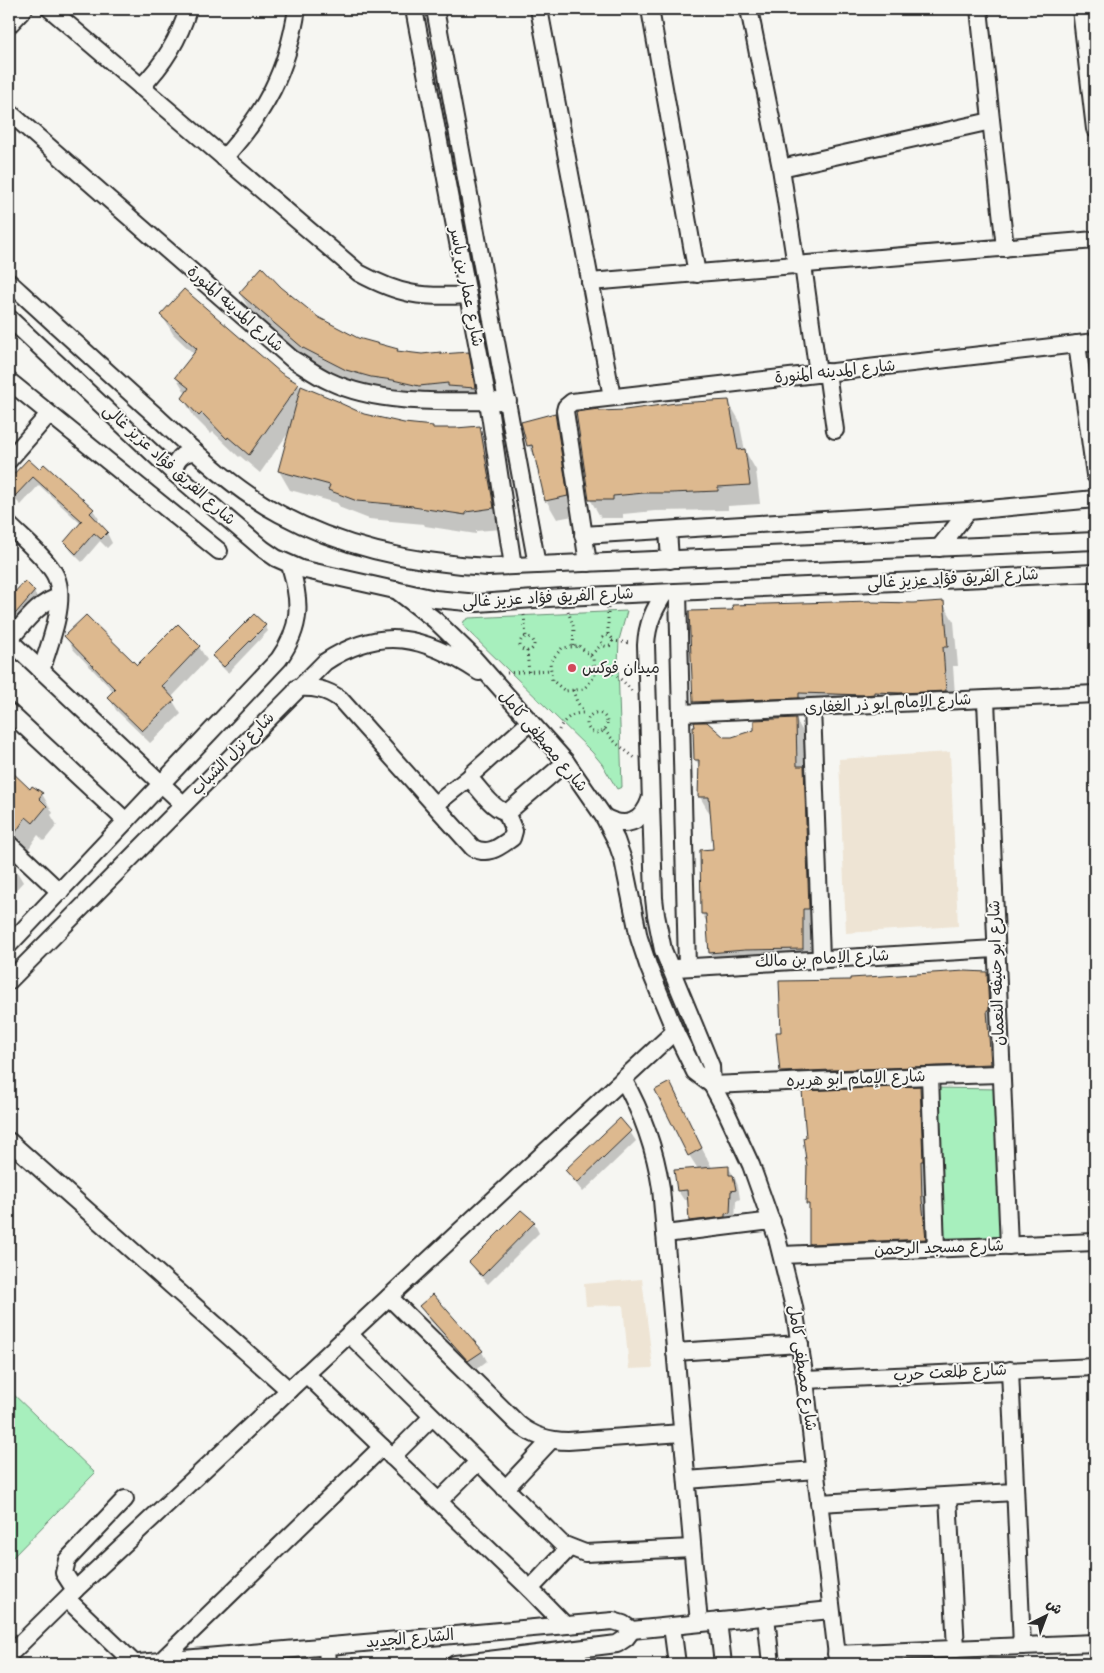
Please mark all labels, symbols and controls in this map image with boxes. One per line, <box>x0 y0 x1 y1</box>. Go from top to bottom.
street label: شارع عمار بن ياسر <box>444 223 488 349</box>
street label: شارع المدينه المنورة <box>182 261 288 357</box>
street label: شارع المدينه المنورة <box>773 355 897 389</box>
street label: شارع الفريق فؤاد عزيز غالى <box>98 400 240 530</box>
street label: شارع الفريق فؤاد عزيز غالى <box>867 564 1039 594</box>
street label: شارع الفريق فؤاد عزيز غالى <box>462 583 634 613</box>
place label: ميدان فوكس <box>582 658 660 679</box>
marker: ميدان فوكس <box>566 662 578 674</box>
street label: شارع مصطفى كامل <box>494 686 592 796</box>
street label: شارع الإمام ابو ذر الغفارى <box>804 689 972 720</box>
street label: شارع نزل الشباب <box>187 708 279 800</box>
street label: شارع ابو حنيفه النعمان <box>984 900 1010 1046</box>
street label: شارع الإمام بن مالك <box>754 945 890 974</box>
street label: شارع الإمام ابو هريره <box>786 1066 926 1093</box>
street label: شارع مسجد الرحمن <box>874 1235 1004 1261</box>
street label: شارع مصطفى كامل <box>783 1304 821 1432</box>
street label: شارع طلعت حرب <box>893 1360 1007 1386</box>
north arrow <box>1022 1590 1072 1640</box>
text: ش <box>1042 1595 1066 1619</box>
street label: الشارع الجديد <box>365 1625 455 1653</box>

